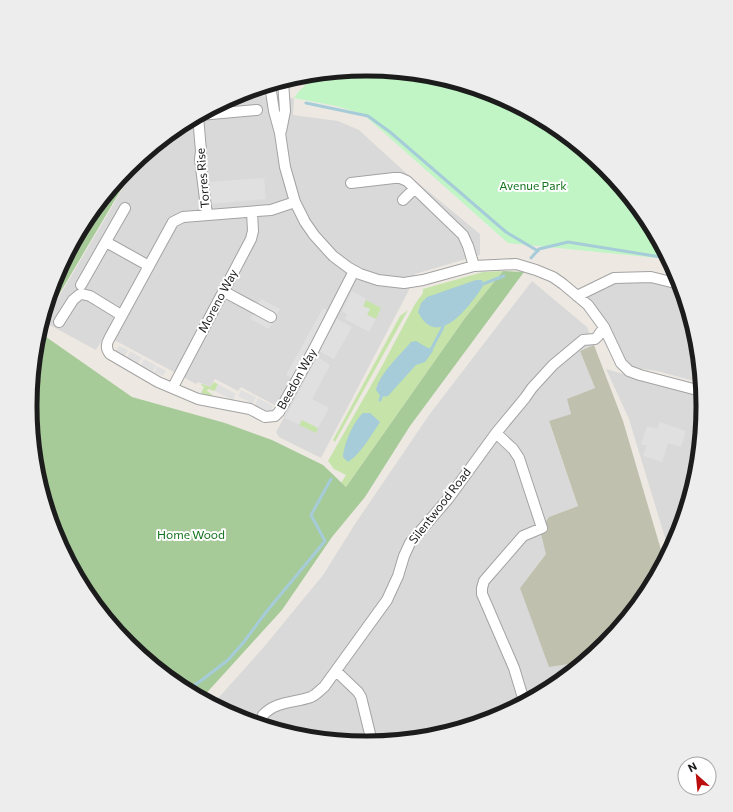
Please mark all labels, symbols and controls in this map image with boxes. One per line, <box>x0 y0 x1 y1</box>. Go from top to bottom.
street label: Torres Rise <box>192 147 212 209</box>
park label: Avenue Park <box>499 178 567 192</box>
street label: Moreno Way <box>195 266 240 335</box>
street label: Beedon Way <box>274 346 319 411</box>
street label: Silentwood Road <box>405 465 473 546</box>
park label: Home Wood <box>157 527 225 541</box>
north arrow <box>677 756 717 796</box>
text: N <box>686 759 699 774</box>

